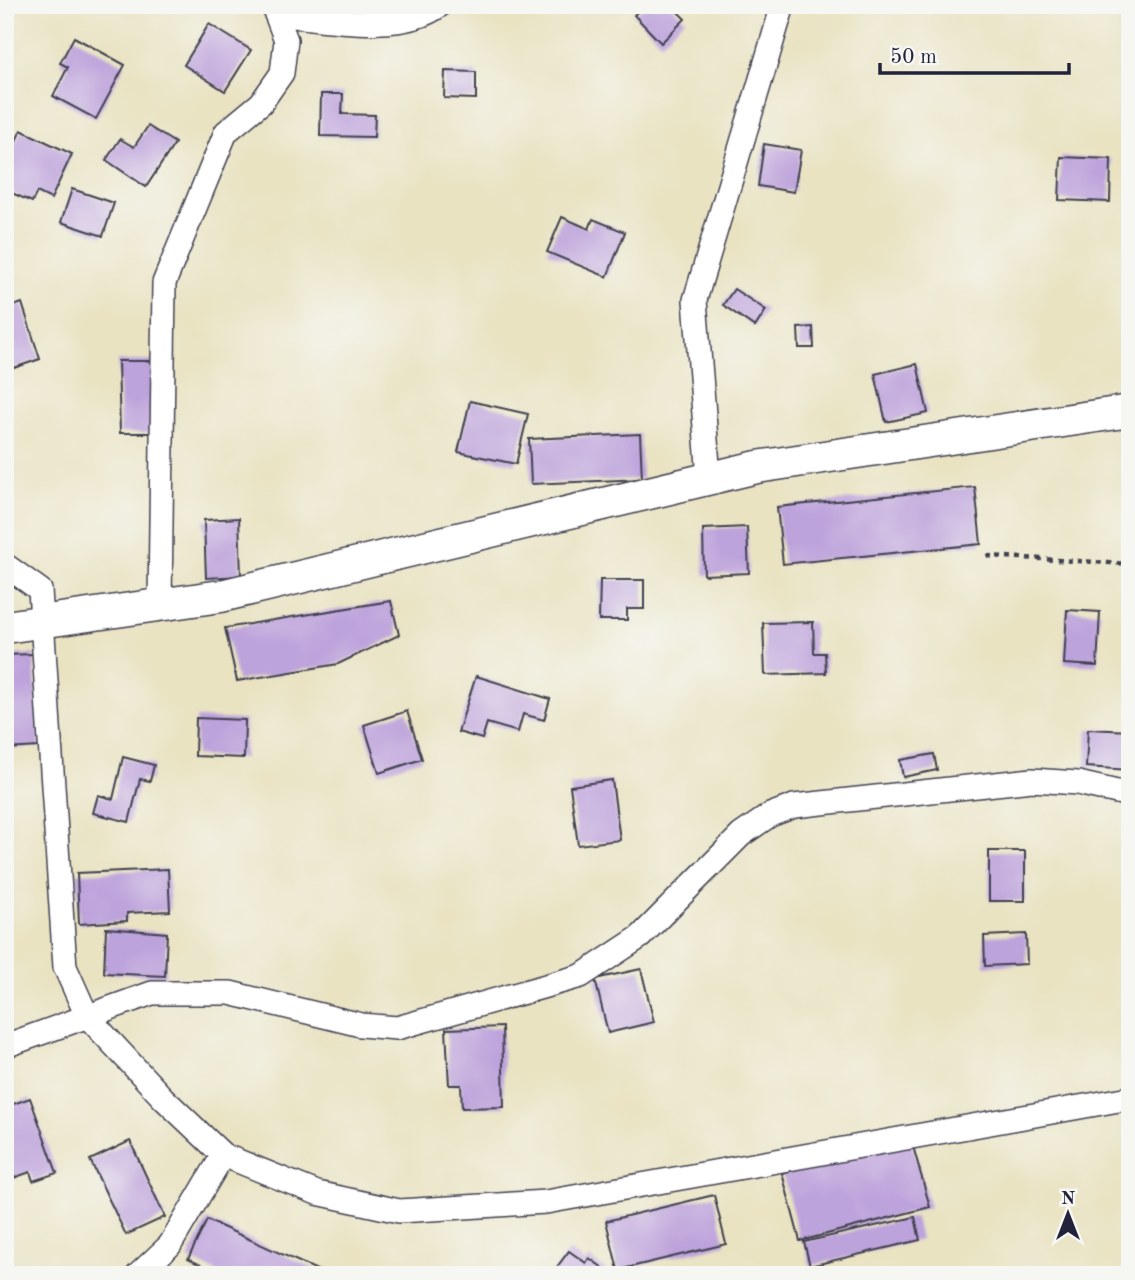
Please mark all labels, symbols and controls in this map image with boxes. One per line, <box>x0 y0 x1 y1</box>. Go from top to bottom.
scale bar <box>880 32 1068 76</box>
text: 50 m <box>890 47 937 68</box>
north arrow <box>1034 1178 1104 1248</box>
text: N <box>1061 1190 1076 1209</box>

